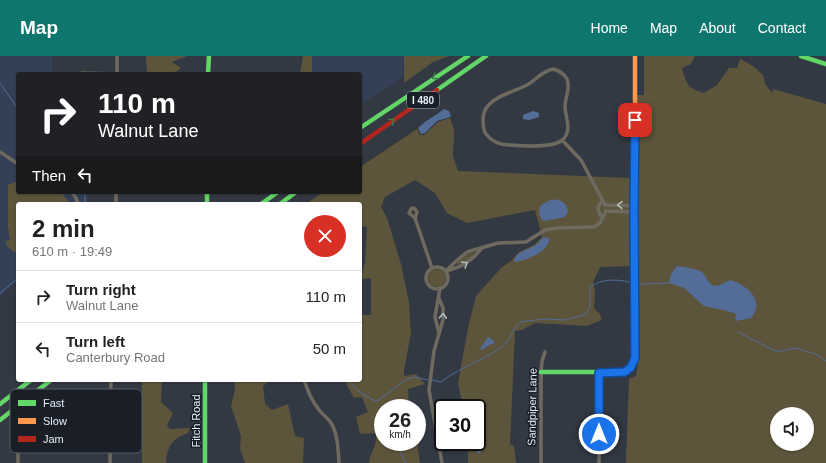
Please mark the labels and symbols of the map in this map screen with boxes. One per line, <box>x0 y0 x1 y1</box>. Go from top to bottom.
one-way arrow <box>432 72 439 80</box>
road number: I 480 <box>407 92 439 108</box>
pin <box>618 103 652 137</box>
one-way arrow <box>387 119 394 126</box>
one-way arrow <box>617 201 623 210</box>
one-way arrow <box>461 261 468 268</box>
one-way arrow <box>438 313 447 319</box>
street label: Sandpiper Lane <box>525 368 539 446</box>
legend <box>10 389 142 453</box>
street label: Fitch Road <box>190 394 202 448</box>
text: Fast <box>43 397 64 409</box>
speed limit sign: 30 <box>434 399 486 451</box>
position arrow <box>578 413 620 455</box>
text: Slow <box>43 415 67 427</box>
text: Jam <box>43 433 64 445</box>

